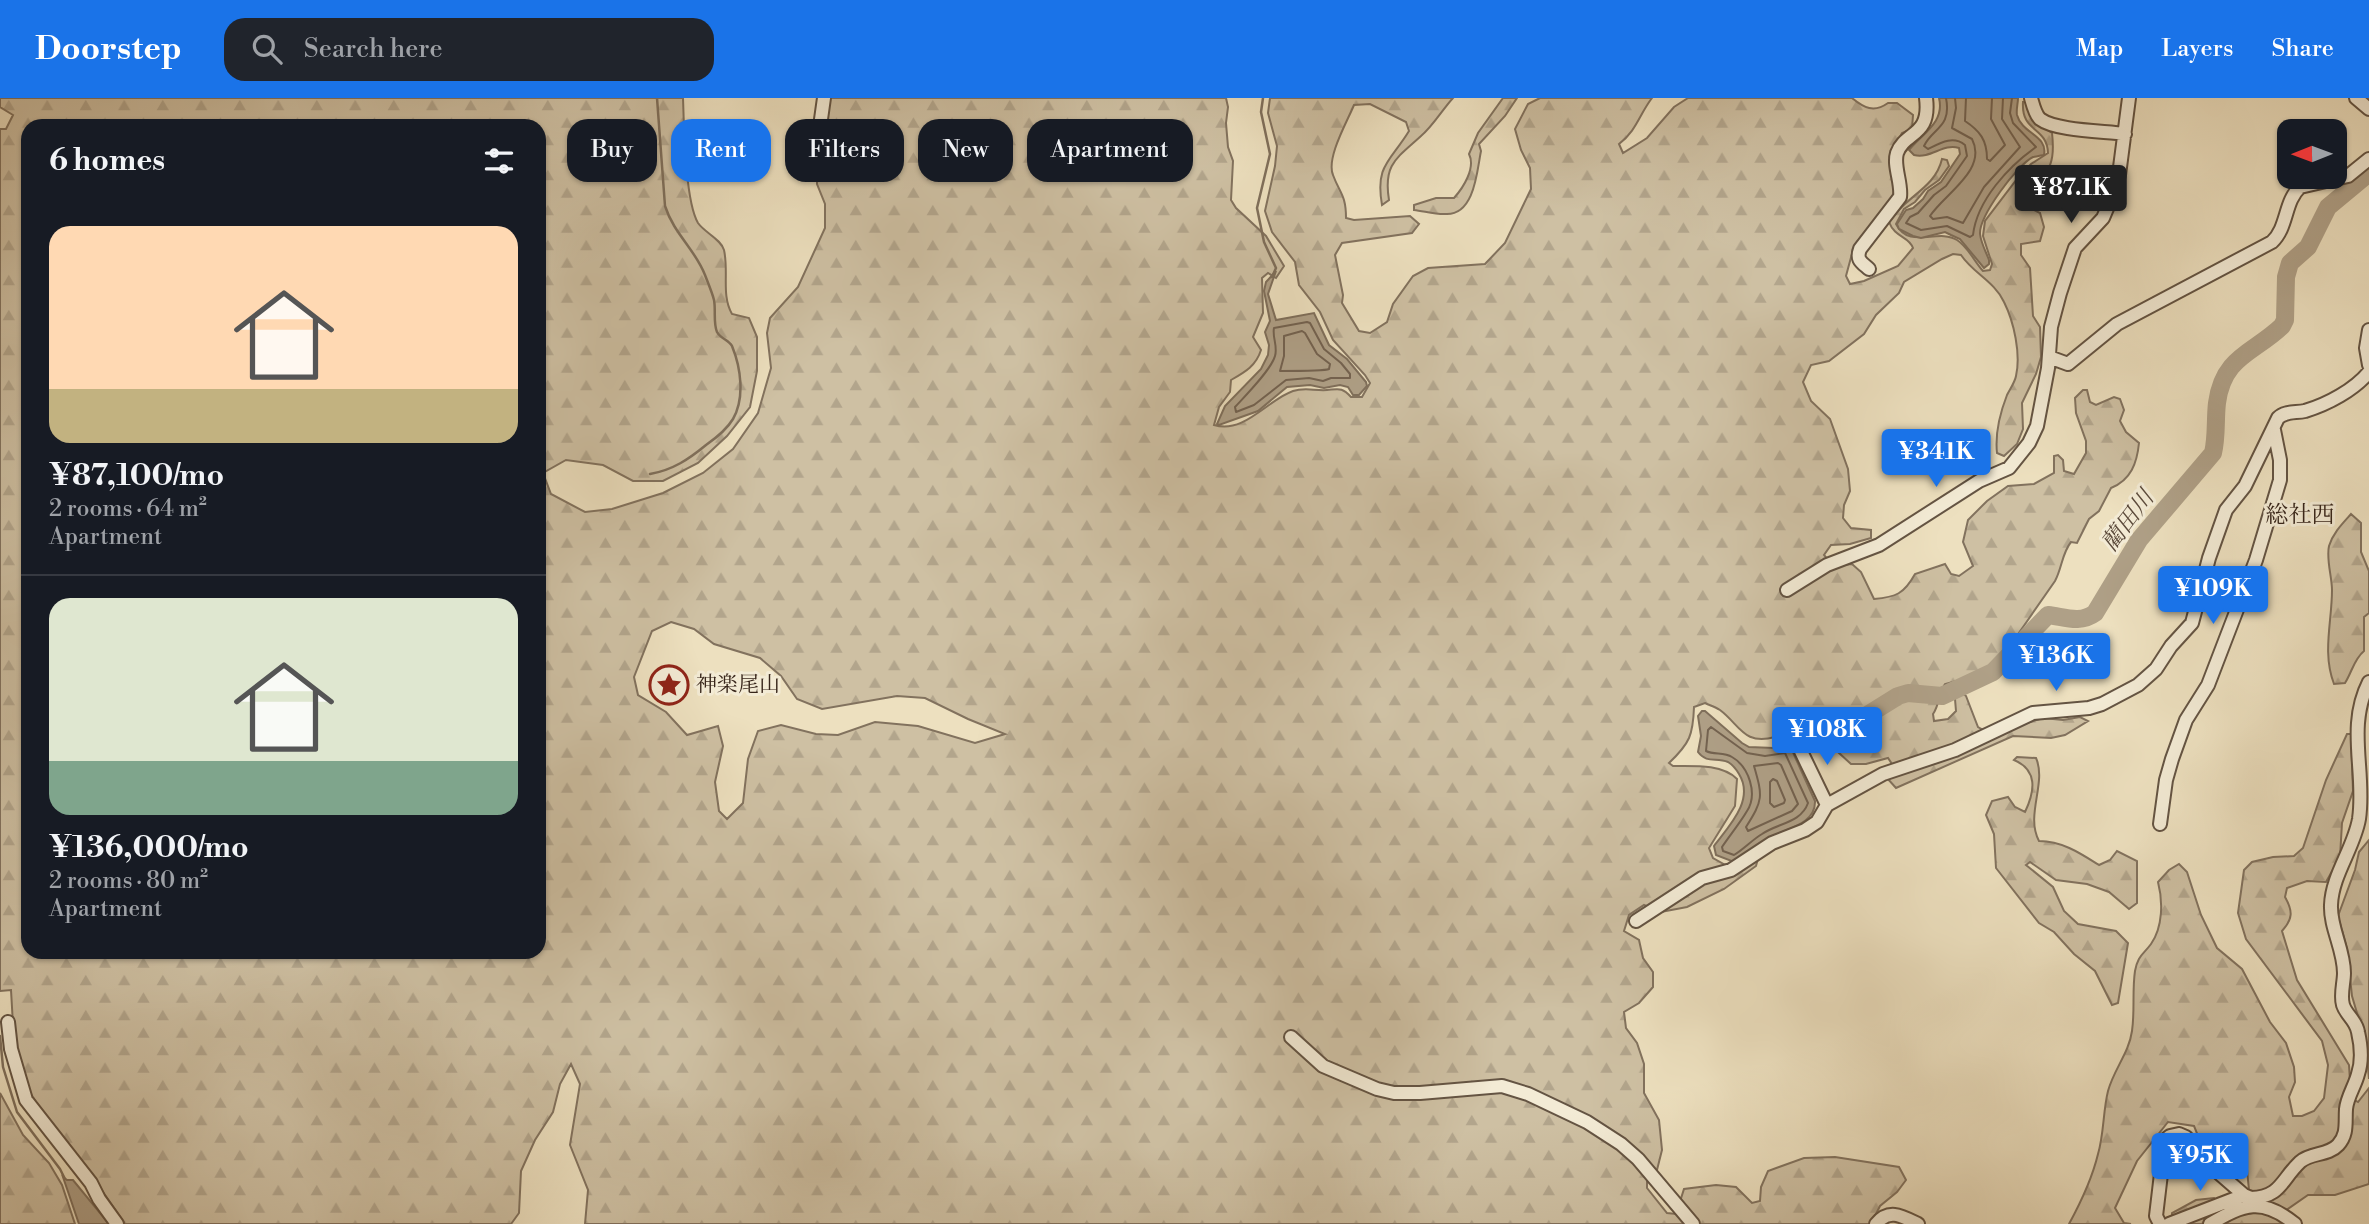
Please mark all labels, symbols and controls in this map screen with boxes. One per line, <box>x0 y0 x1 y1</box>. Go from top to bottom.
search box <box>224 18 714 81</box>
text: Doorstep <box>35 29 182 70</box>
icon: search <box>248 30 286 68</box>
text: Search here <box>304 33 443 65</box>
text: Map <box>2076 34 2123 64</box>
text: Layers <box>2161 34 2233 64</box>
text: Share <box>2271 34 2334 64</box>
chip: Buy <box>567 119 657 182</box>
chip: Rent <box>671 119 771 182</box>
chip: Filters <box>785 119 904 182</box>
chip: New <box>918 119 1013 182</box>
chip: Apartment <box>1027 119 1193 182</box>
north arrow <box>2277 119 2347 189</box>
map controls <box>2277 119 2347 189</box>
text: 6 homes <box>49 142 165 180</box>
icon: filters <box>480 142 518 180</box>
pin: ¥87.1K <box>2014 166 2128 225</box>
text: ¥87.1K <box>2031 174 2111 202</box>
icon: home <box>221 272 347 398</box>
pin: ¥341K <box>1887 430 1985 489</box>
text: ¥341K <box>1898 438 1974 466</box>
text: ¥87,100/mo <box>49 457 224 495</box>
water label: 藺田川 <box>2096 483 2162 557</box>
text: 2 rooms · 64 m² <box>49 495 207 523</box>
district label: 総社西 <box>2266 501 2335 529</box>
text: Apartment <box>49 523 162 551</box>
pin: ¥109K <box>2164 566 2262 626</box>
text: ¥109K <box>2174 575 2252 603</box>
pin: ¥136K <box>2007 634 2105 693</box>
text: ¥136K <box>2018 642 2094 670</box>
icon: home <box>221 644 347 770</box>
place icon: 神楽尾山 <box>648 664 690 706</box>
place label: 神楽尾山 <box>696 672 780 698</box>
pin: ¥108K <box>1778 708 1876 767</box>
text: ¥108K <box>1788 716 1866 744</box>
text: ¥136,000/mo <box>49 829 249 867</box>
text: 2 rooms · 80 m² <box>49 867 208 895</box>
text: Apartment <box>49 895 162 923</box>
pin: ¥95K <box>2159 1134 2241 1193</box>
text: ¥95K <box>2167 1142 2233 1170</box>

